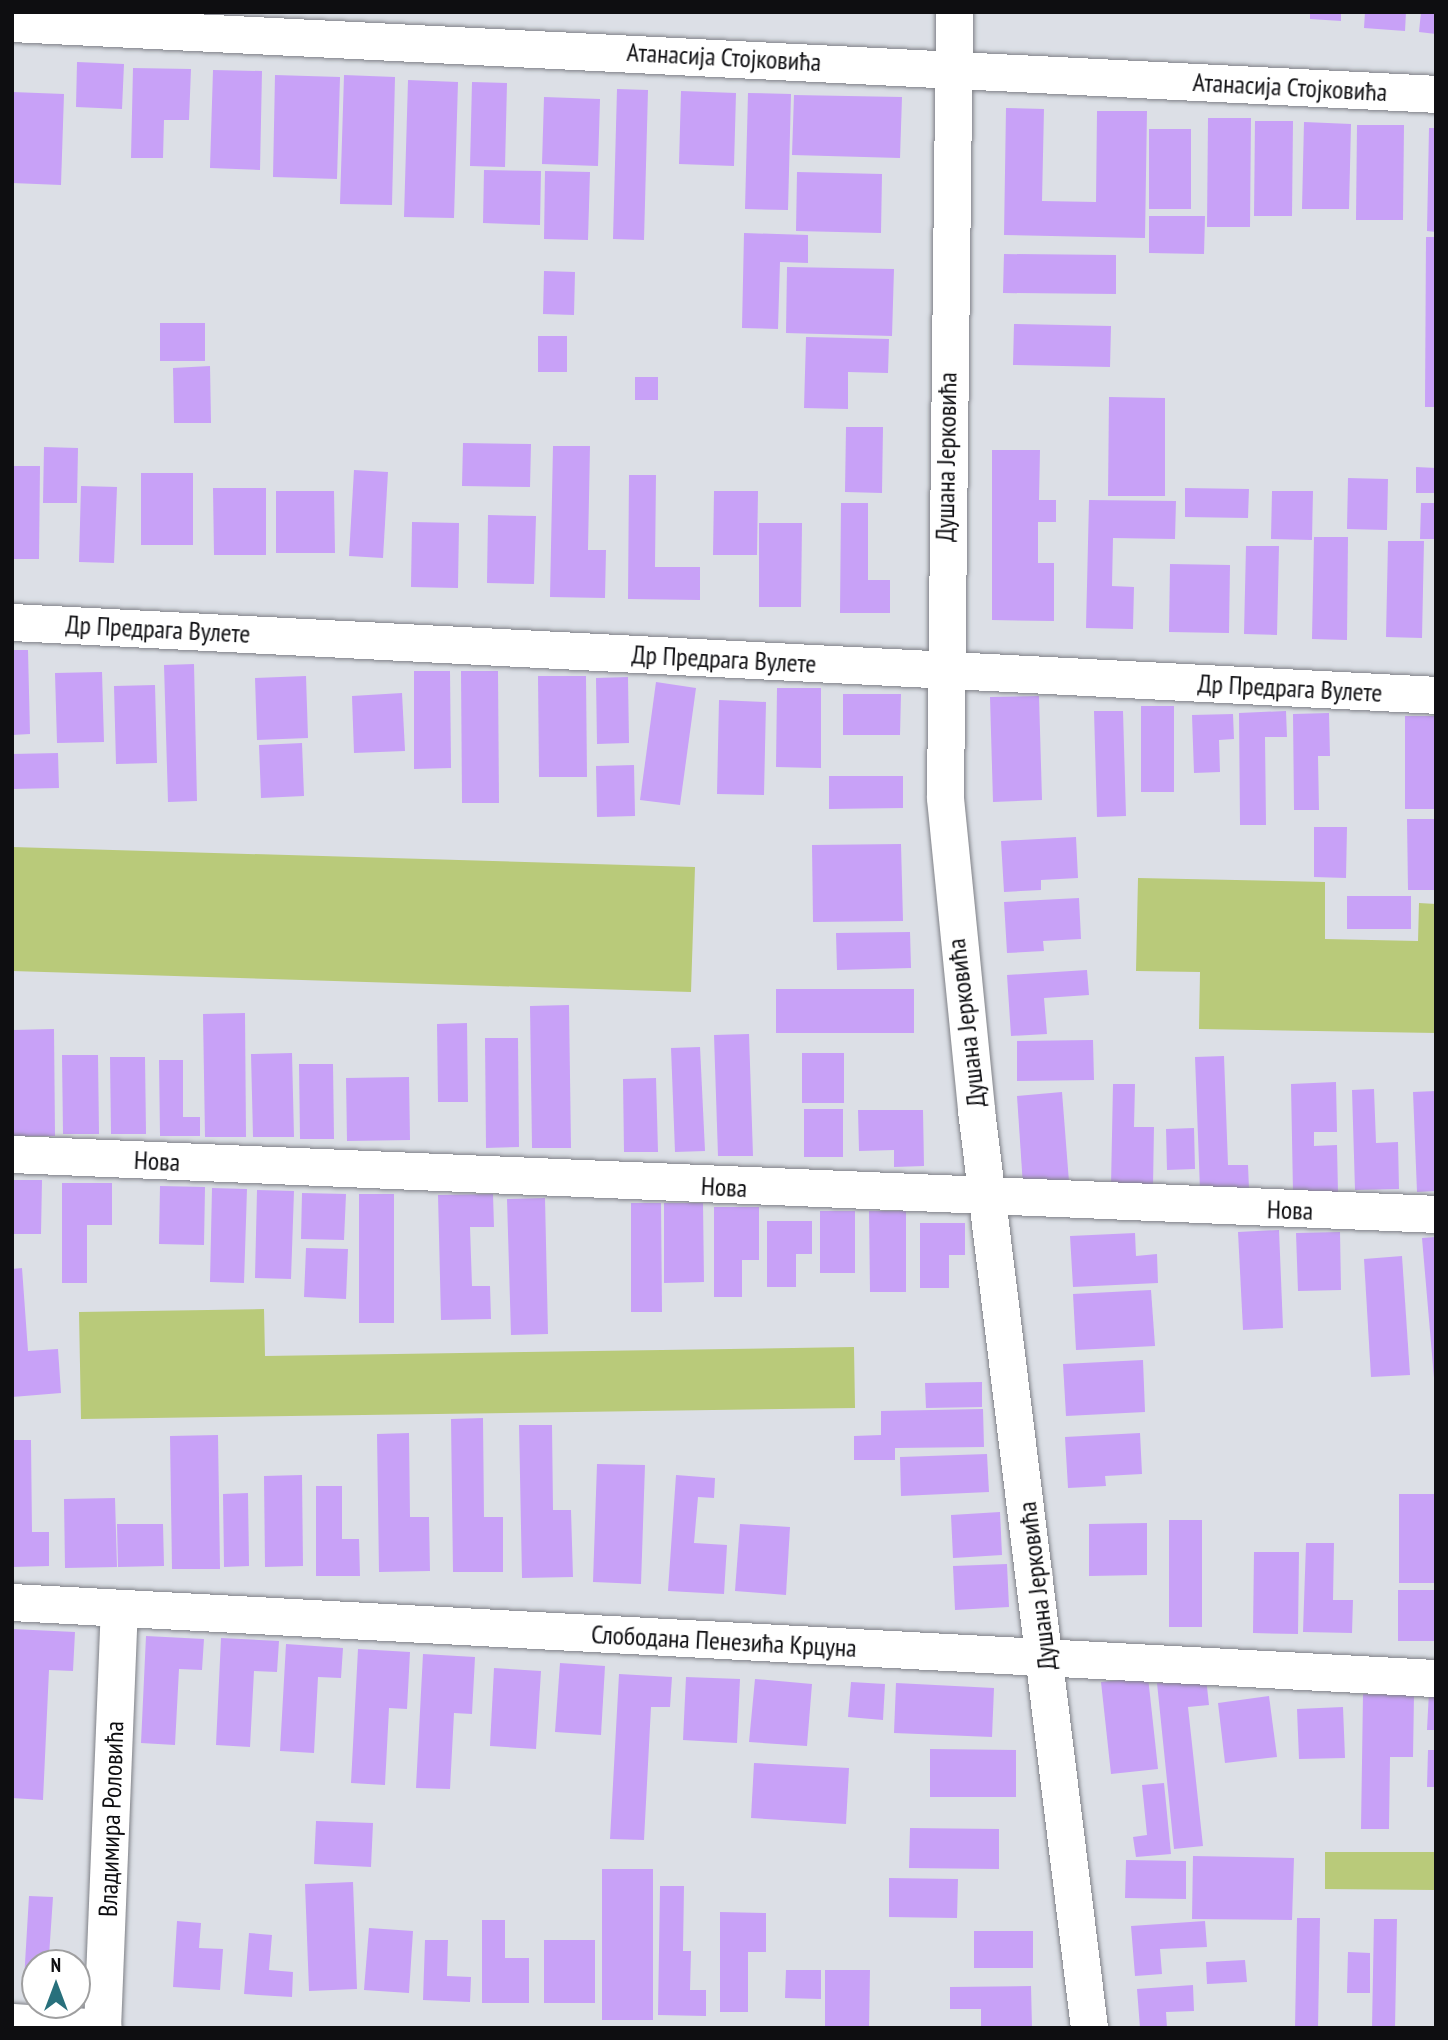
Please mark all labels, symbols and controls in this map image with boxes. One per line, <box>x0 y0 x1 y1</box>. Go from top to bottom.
street label: Атанасија Стојковића <box>626 36 822 78</box>
street label: Атанасија Стојковића <box>1192 66 1388 108</box>
street label: Душана Јерковића <box>929 372 963 542</box>
street label: Др Предрага Вулете <box>65 609 251 649</box>
street label: Др Предрага Вулете <box>631 639 817 679</box>
street label: Др Предрага Вулете <box>1197 668 1383 708</box>
street label: Душана Јерковића <box>940 937 992 1109</box>
street label: Нова <box>133 1144 181 1178</box>
street label: Нова <box>700 1170 748 1204</box>
street label: Нова <box>1266 1194 1314 1226</box>
street label: Душана Јерковића <box>1011 1500 1063 1672</box>
street label: Слободана Пенезића Крцуна <box>590 1618 858 1664</box>
street label: Владимира Роловића <box>92 1720 130 1918</box>
north arrow <box>21 1949 91 2019</box>
text: N <box>51 1953 61 1977</box>

